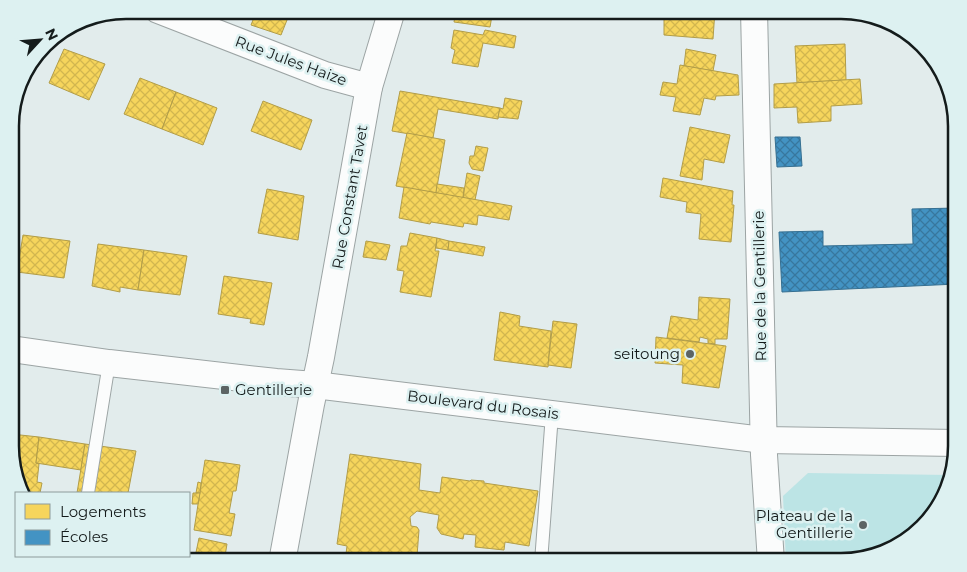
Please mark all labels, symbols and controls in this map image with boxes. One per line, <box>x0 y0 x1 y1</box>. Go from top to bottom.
north arrow <box>15 15 65 65</box>
text: N <box>41 25 62 43</box>
street label: Rue Jules Haize <box>233 32 350 90</box>
street label: Rue Constant Tavet <box>327 123 372 270</box>
street label: Rue de la Gentillerie <box>749 210 770 362</box>
place label: seitoung <box>614 344 680 363</box>
marker: seitoung <box>684 348 696 360</box>
place label: Gentillerie <box>235 380 312 399</box>
marker: Gentillerie <box>219 384 231 396</box>
street label: Boulevard du Rosais <box>406 386 560 423</box>
legend <box>15 492 190 557</box>
text: Logements <box>60 502 146 521</box>
place label: Plateau de la Gentillerie <box>756 506 853 542</box>
marker: Plateau de la Gentillerie <box>857 519 869 531</box>
text: Écoles <box>60 527 108 546</box>

